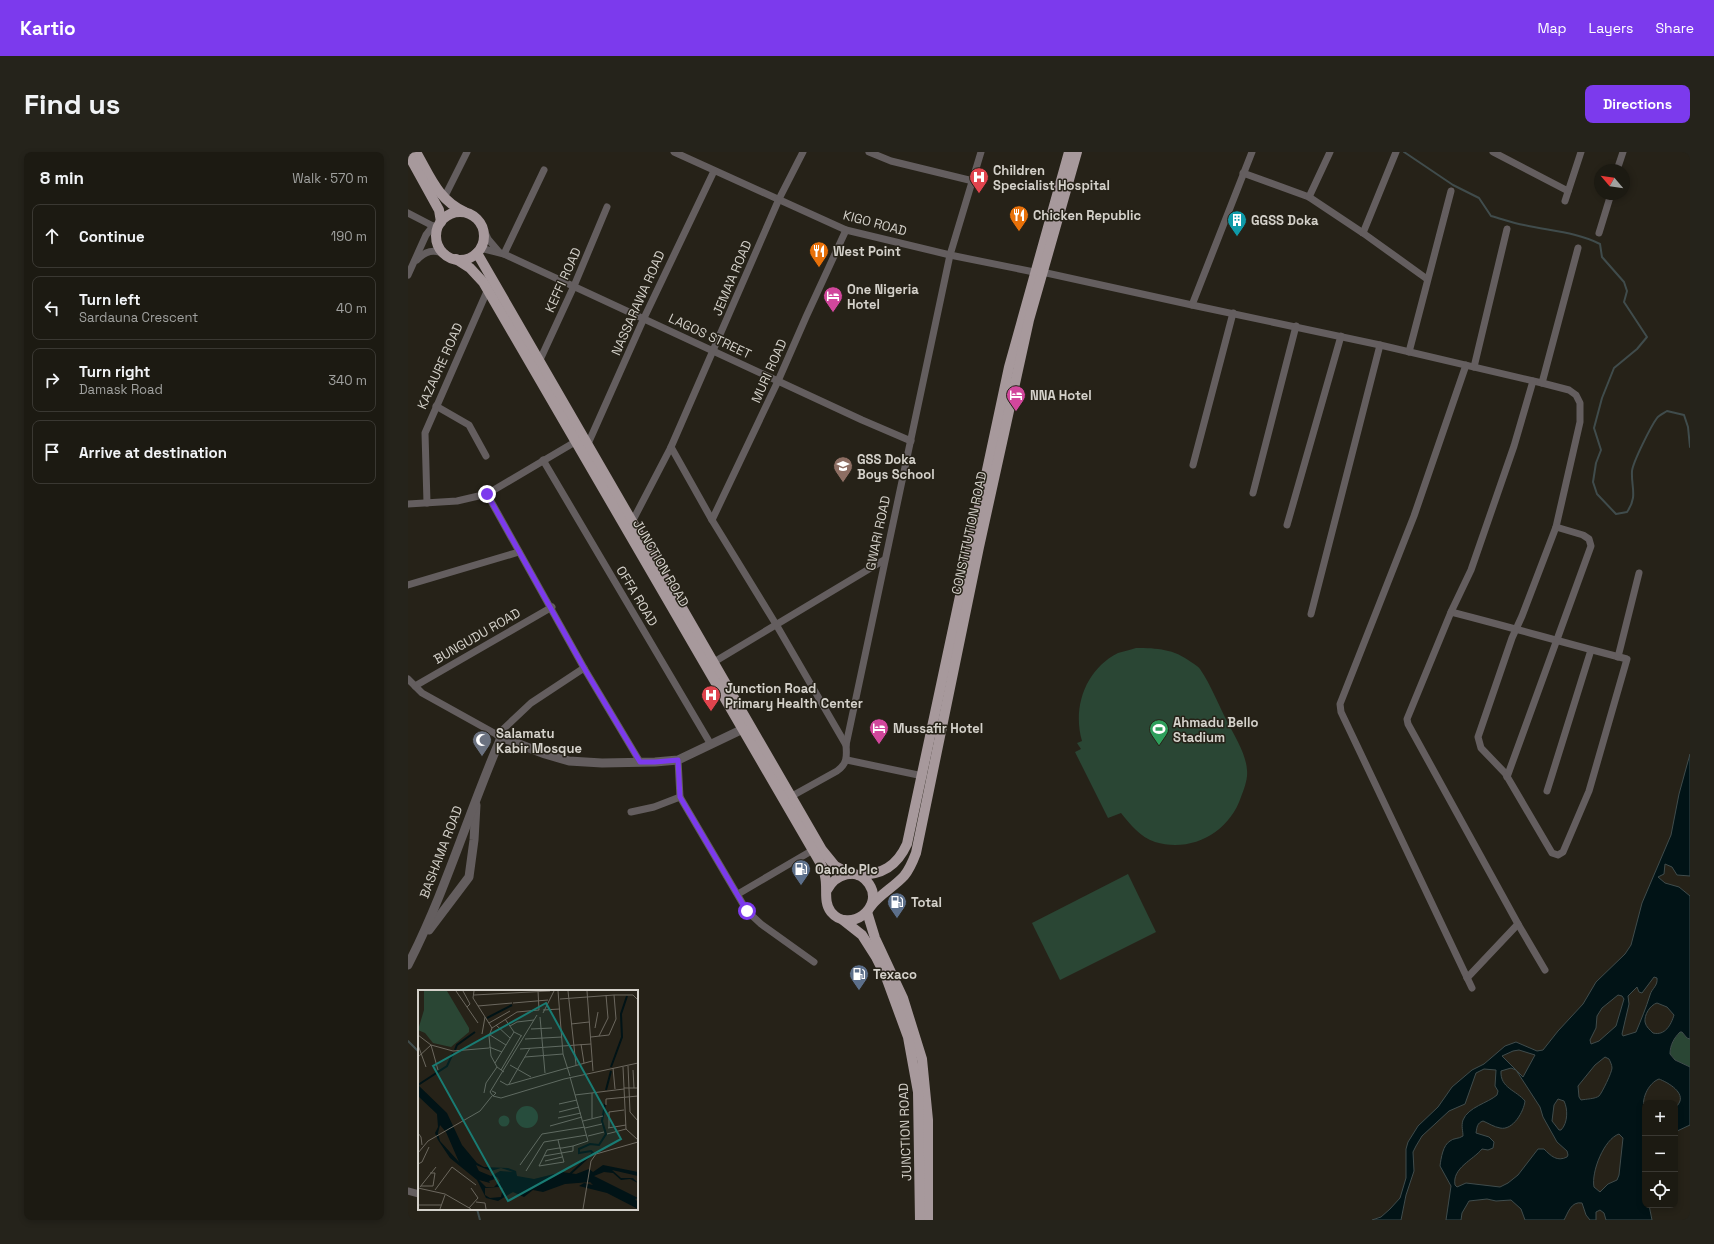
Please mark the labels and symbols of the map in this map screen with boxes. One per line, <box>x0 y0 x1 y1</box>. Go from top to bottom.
place label: Children Specialist Hospital <box>993 162 1110 194</box>
north arrow <box>1594 164 1630 200</box>
hospital icon: Children Specialist Hospital <box>968 166 990 194</box>
restaurant icon: Chicken Republic <box>1008 204 1030 232</box>
street label: KIGO ROAD <box>841 206 909 240</box>
place label: Chicken Republic <box>1033 207 1141 224</box>
building icon: GGSS Doka <box>1226 209 1248 237</box>
place label: GGSS Doka <box>1251 212 1319 229</box>
street label: JEMA'A ROAD <box>708 238 756 318</box>
restaurant icon: West Point <box>808 240 830 268</box>
place label: West Point <box>833 243 901 260</box>
street label: KEFFI ROAD <box>541 245 585 315</box>
street label: NASSARAWA ROAD <box>607 248 669 358</box>
place label: One Nigeria Hotel <box>847 281 919 313</box>
hotel icon: One Nigeria Hotel <box>822 285 844 313</box>
street label: LAGOS STREET <box>666 309 754 363</box>
street label: KAZAURE ROAD <box>413 320 467 412</box>
street label: MURI ROAD <box>747 336 791 406</box>
hotel icon: NNA Hotel <box>1005 384 1027 412</box>
place label: NNA Hotel <box>1030 387 1092 404</box>
place label: GSS Doka Boys School <box>857 451 935 483</box>
school or university icon: GSS Doka Boys School <box>832 455 854 483</box>
street label: CONSTITUTION ROAD <box>948 470 990 596</box>
route end <box>478 485 496 503</box>
street label: GWARI ROAD <box>862 494 894 572</box>
street label: JUNCTION ROAD <box>629 516 693 610</box>
street label: OFFA ROAD <box>612 563 662 629</box>
street label: BUNGUDU ROAD <box>431 604 523 668</box>
place label: Junction Road Primary Health Center <box>725 680 863 712</box>
hospital icon: Junction Road Primary Health Center <box>700 684 722 712</box>
place label: Ahmadu Bello Stadium <box>1173 714 1258 746</box>
hotel icon: Mussafir Hotel <box>868 717 890 745</box>
sports icon: Ahmadu Bello Stadium <box>1148 718 1170 746</box>
place label: Mussafir Hotel <box>893 720 983 737</box>
place label: Salamatu Kabir Mosque <box>496 725 582 757</box>
mosque icon: Salamatu Kabir Mosque <box>471 729 493 757</box>
street label: BASHAMA ROAD <box>416 803 466 901</box>
fuel station icon: Oando Plc <box>790 858 812 886</box>
place label: Oando Plc <box>815 861 878 878</box>
fuel station icon: Total <box>886 891 908 919</box>
place label: Total <box>911 894 942 911</box>
route start <box>738 902 756 920</box>
fuel station icon: Texaco <box>848 963 870 991</box>
place label: Texaco <box>873 966 917 983</box>
inset map <box>418 990 638 1210</box>
street label: JUNCTION ROAD <box>895 1083 915 1181</box>

